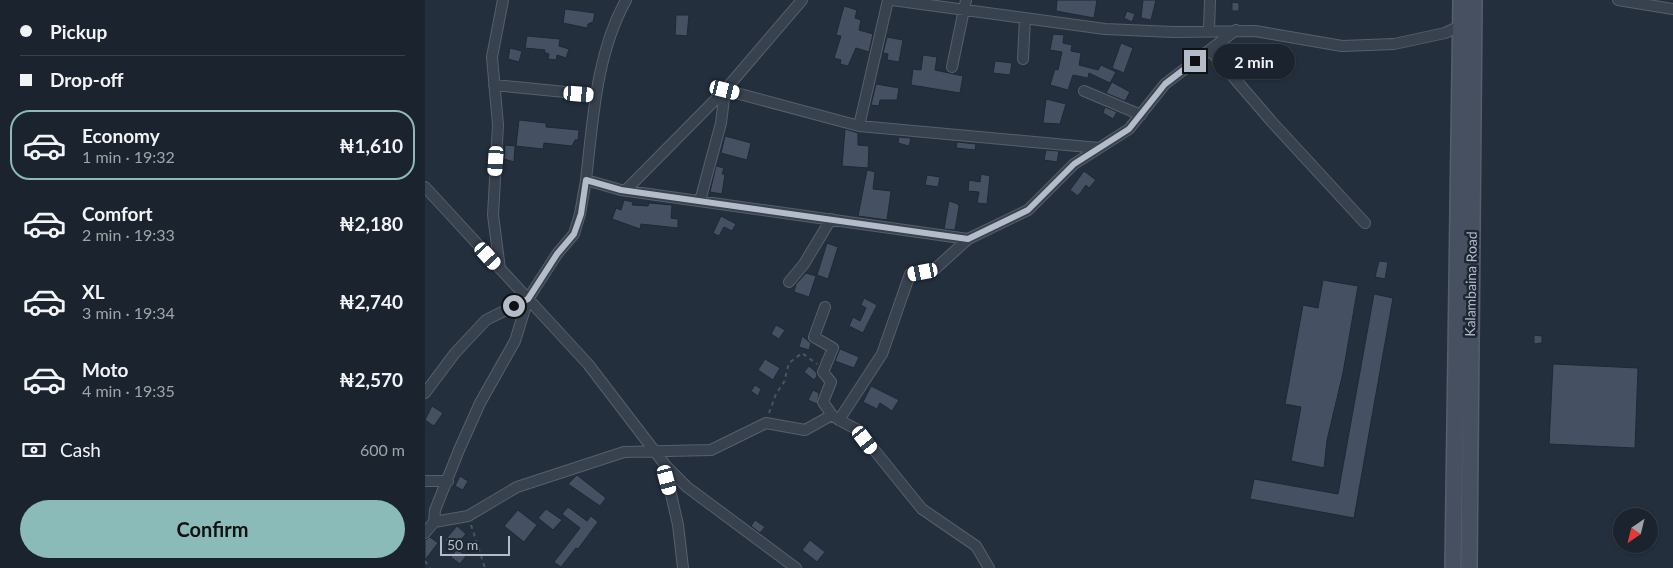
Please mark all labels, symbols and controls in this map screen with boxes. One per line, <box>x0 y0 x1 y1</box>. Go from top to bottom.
text: Pickup <box>50 20 107 43</box>
callout: 2 min <box>1213 44 1295 78</box>
route end <box>1184 50 1206 72</box>
text: 2 min <box>1234 52 1274 71</box>
text: Drop-off <box>50 68 124 91</box>
car <box>708 79 741 101</box>
car <box>563 85 594 103</box>
icon: car <box>22 123 67 168</box>
text: Economy <box>82 124 160 147</box>
text: ₦1,610 <box>339 134 403 157</box>
car <box>487 146 504 176</box>
text: 1 min · 19:32 <box>82 147 175 166</box>
icon: car <box>22 201 67 246</box>
text: Comfort <box>82 202 153 225</box>
text: ₦2,180 <box>339 212 403 235</box>
text: 2 min · 19:33 <box>82 225 175 244</box>
street label: Kalambaina Road <box>1461 231 1480 337</box>
car <box>472 240 503 272</box>
car <box>906 262 939 282</box>
icon: car <box>22 279 67 324</box>
text: XL <box>82 280 105 303</box>
text: ₦2,740 <box>339 290 403 313</box>
route start <box>503 295 525 317</box>
text: 3 min · 19:34 <box>82 303 175 322</box>
icon: car <box>22 357 67 402</box>
text: Moto <box>82 358 128 381</box>
text: ₦2,570 <box>339 368 403 391</box>
text: 4 min · 19:35 <box>82 381 175 400</box>
car <box>849 424 880 456</box>
icon: cash <box>20 436 48 464</box>
text: Cash <box>60 438 101 461</box>
text: 600 m <box>360 440 405 459</box>
car <box>655 464 678 496</box>
button: Confirm <box>20 500 405 558</box>
north arrow <box>1613 508 1657 552</box>
map controls <box>1613 508 1658 553</box>
scale bar <box>440 533 510 556</box>
text: 50 m <box>447 536 478 553</box>

